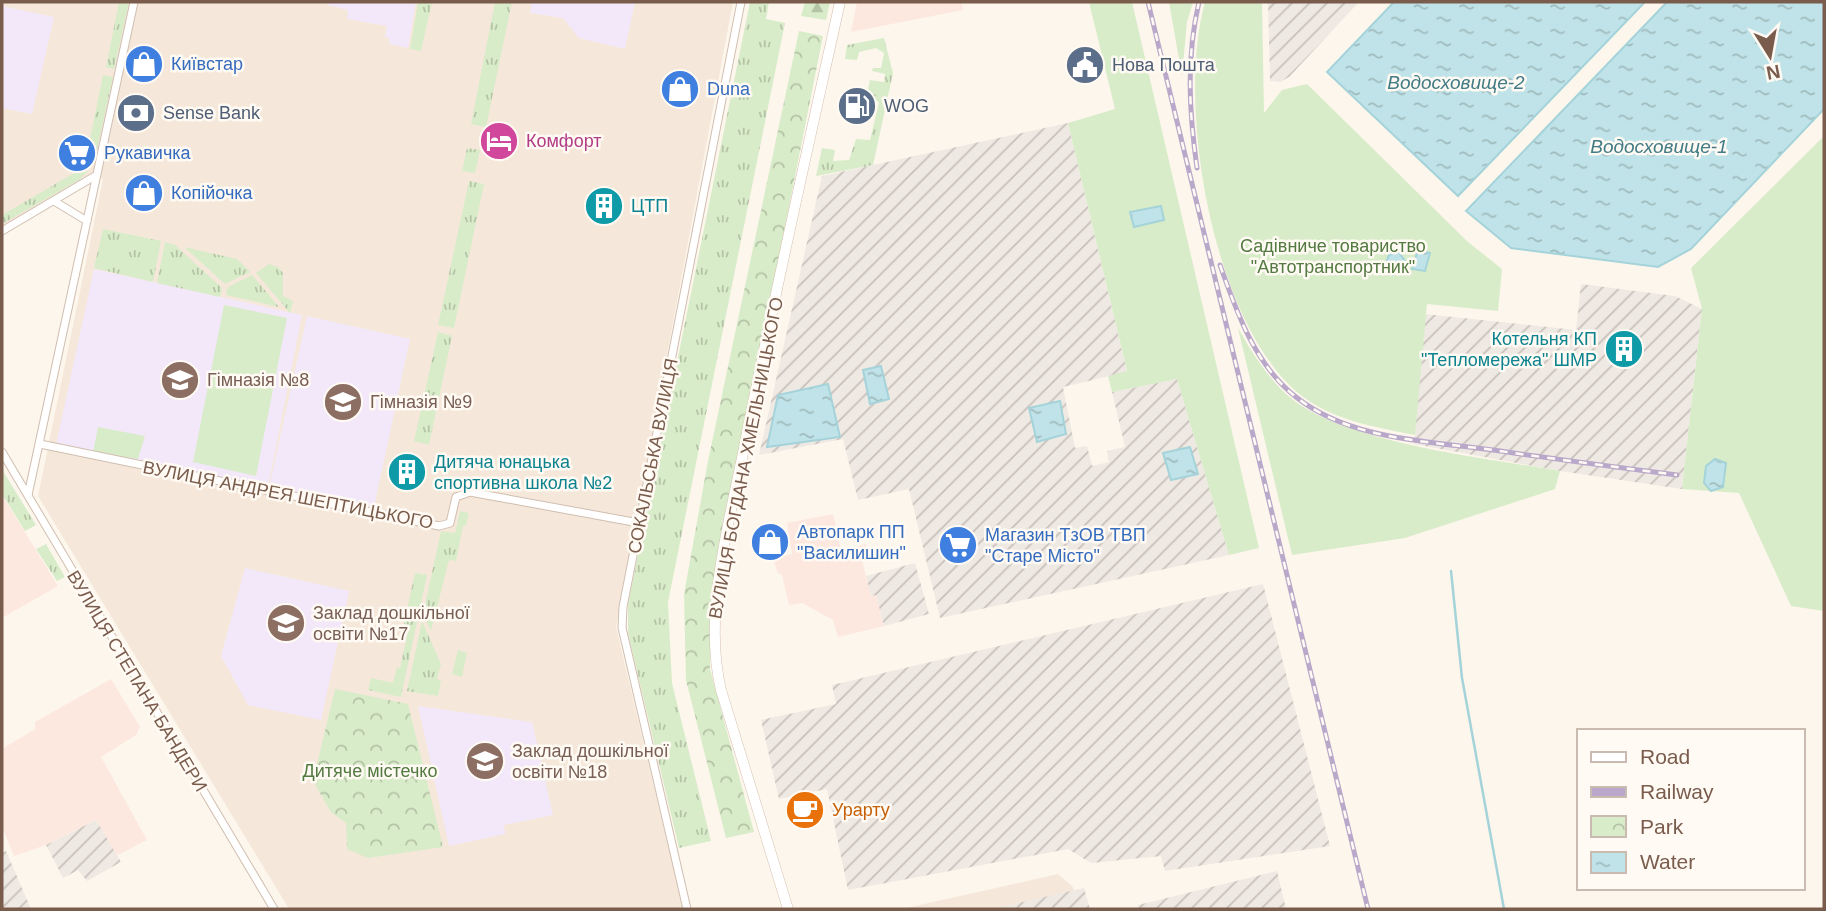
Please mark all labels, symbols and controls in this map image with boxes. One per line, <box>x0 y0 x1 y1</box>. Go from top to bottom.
north arrow <box>1735 21 1805 91</box>
shop icon: Київстар <box>123 43 165 85</box>
public building icon: Нова Пошта <box>1064 44 1106 86</box>
place label: Київстар <box>171 54 243 74</box>
place label: Нова Пошта <box>1112 55 1216 75</box>
text: N <box>1764 61 1782 84</box>
shop icon: Duna <box>659 68 701 110</box>
water label: Водосховище-2 <box>1387 72 1525 93</box>
place label: Duna <box>707 79 751 99</box>
fuel station icon: WOG <box>836 85 878 127</box>
bank icon: Sense Bank <box>115 92 157 134</box>
place label: WOG <box>884 96 929 116</box>
place label: Sense Bank <box>163 103 261 123</box>
hotel icon: Комфорт <box>478 120 520 162</box>
place label: Комфорт <box>526 131 602 151</box>
supermarket icon: Рукавичка <box>56 132 98 174</box>
water label: Водосховище-1 <box>1590 136 1728 157</box>
place label: Рукавичка <box>104 143 192 163</box>
shop icon: Копійочка <box>123 172 165 214</box>
place label: Копійочка <box>171 183 254 203</box>
building icon: ЦТП <box>583 185 625 227</box>
place label: ЦТП <box>631 196 668 216</box>
park label: Садівниче товариство "Автотранспортник" <box>1240 236 1426 277</box>
street label: ВУЛИЦЯ БОГДАНА ХМЕЛЬНИЦЬКОГО <box>705 295 787 621</box>
building icon: Котельня КП "Тепломережа" ШМР <box>1603 328 1645 370</box>
place label: Котельня КП "Тепломережа" ШМР <box>1421 329 1597 370</box>
street label: СОКАЛЬСЬКА ВУЛИЦЯ <box>624 357 682 555</box>
school or university icon: Гімназія №8 <box>159 359 201 401</box>
place label: Гімназія №8 <box>207 370 309 390</box>
school or university icon: Гімназія №9 <box>322 381 364 423</box>
place label: Гімназія №9 <box>370 392 472 412</box>
building icon: Дитяча юнацька спортивна школа №2 <box>386 451 428 493</box>
place label: Дитяча юнацька спортивна школа №2 <box>434 452 612 493</box>
street label: ВУЛИЦЯ АНДРЕЯ ШЕПТИЦЬКОГО <box>141 457 435 533</box>
shop icon: Автопарк ПП "Василишин" <box>749 521 791 563</box>
place label: Автопарк ПП "Василишин" <box>797 522 906 563</box>
supermarket icon: Магазин ТзОВ ТВП "Старе Місто" <box>937 524 979 566</box>
place label: Магазин ТзОВ ТВП "Старе Місто" <box>985 525 1146 566</box>
street label: ВУЛИЦЯ СТЕПАНА БАНДЕРИ <box>63 567 211 795</box>
school or university icon: Заклад дошкільної освіти №17 <box>265 602 307 644</box>
place label: Заклад дошкільної освіти №17 <box>313 603 470 644</box>
legend <box>1577 729 1805 890</box>
school or university icon: Заклад дошкільної освіти №18 <box>464 740 506 782</box>
place label: Заклад дошкільної освіти №18 <box>512 741 669 782</box>
text: Road <box>1640 745 1690 768</box>
park label: Дитяче містечко <box>303 761 437 781</box>
text: Railway <box>1640 780 1714 803</box>
cafe icon: Урарту <box>784 789 826 831</box>
place label: Урарту <box>832 800 890 820</box>
text: Park <box>1640 815 1684 838</box>
text: Water <box>1640 850 1695 873</box>

